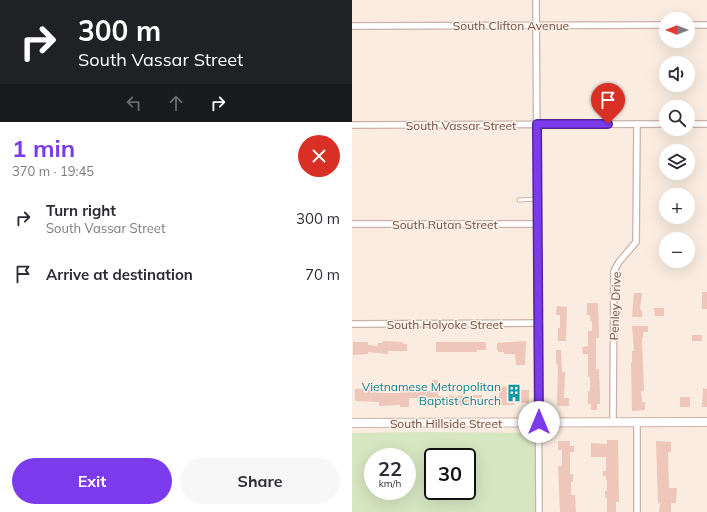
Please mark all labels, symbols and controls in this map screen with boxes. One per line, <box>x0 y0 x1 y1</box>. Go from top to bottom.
north arrow <box>659 12 695 48</box>
map controls <box>659 12 695 268</box>
text: 300 m <box>78 13 161 48</box>
icon: right <box>12 16 64 68</box>
street label: South Clifton Avenue <box>453 18 569 33</box>
text: South Vassar Street <box>78 48 243 71</box>
button: sound <box>659 56 695 92</box>
pin <box>591 83 625 124</box>
icon: arrive <box>597 89 619 111</box>
icon: left <box>123 92 145 114</box>
icon: ahead <box>165 92 187 114</box>
icon: right <box>207 92 229 114</box>
button: search <box>659 100 695 136</box>
street label: South Vassar Street <box>406 118 516 133</box>
text: 1 min <box>12 133 75 163</box>
button: close <box>298 135 340 177</box>
button: layers <box>659 144 695 180</box>
text: 370 m · 19:45 <box>12 163 94 179</box>
button: + <box>659 188 695 224</box>
text: Turn right <box>46 201 116 220</box>
icon: right <box>12 207 34 229</box>
text: 300 m <box>296 209 340 228</box>
street label: South Rutan Street <box>392 217 498 232</box>
text: South Vassar Street <box>46 220 165 236</box>
button: − <box>659 232 695 268</box>
icon: arrive <box>12 263 34 285</box>
text: Arrive at destination <box>46 265 193 284</box>
text: 70 m <box>305 265 340 284</box>
street label: Penley Drive <box>606 271 624 341</box>
street label: South Holyoke Street <box>387 317 503 332</box>
place label: Vietnamese Metropolitan Baptist Church <box>362 379 501 408</box>
building icon: Vietnamese Metropolitan Baptist Church <box>504 383 524 403</box>
position arrow <box>518 401 560 443</box>
street label: South Hillside Street <box>390 416 502 431</box>
speed limit sign: 30 <box>424 448 476 500</box>
text: 22 <box>378 456 402 481</box>
button: Exit <box>12 458 172 504</box>
button: Share <box>180 458 340 504</box>
text: km/h <box>379 477 401 490</box>

